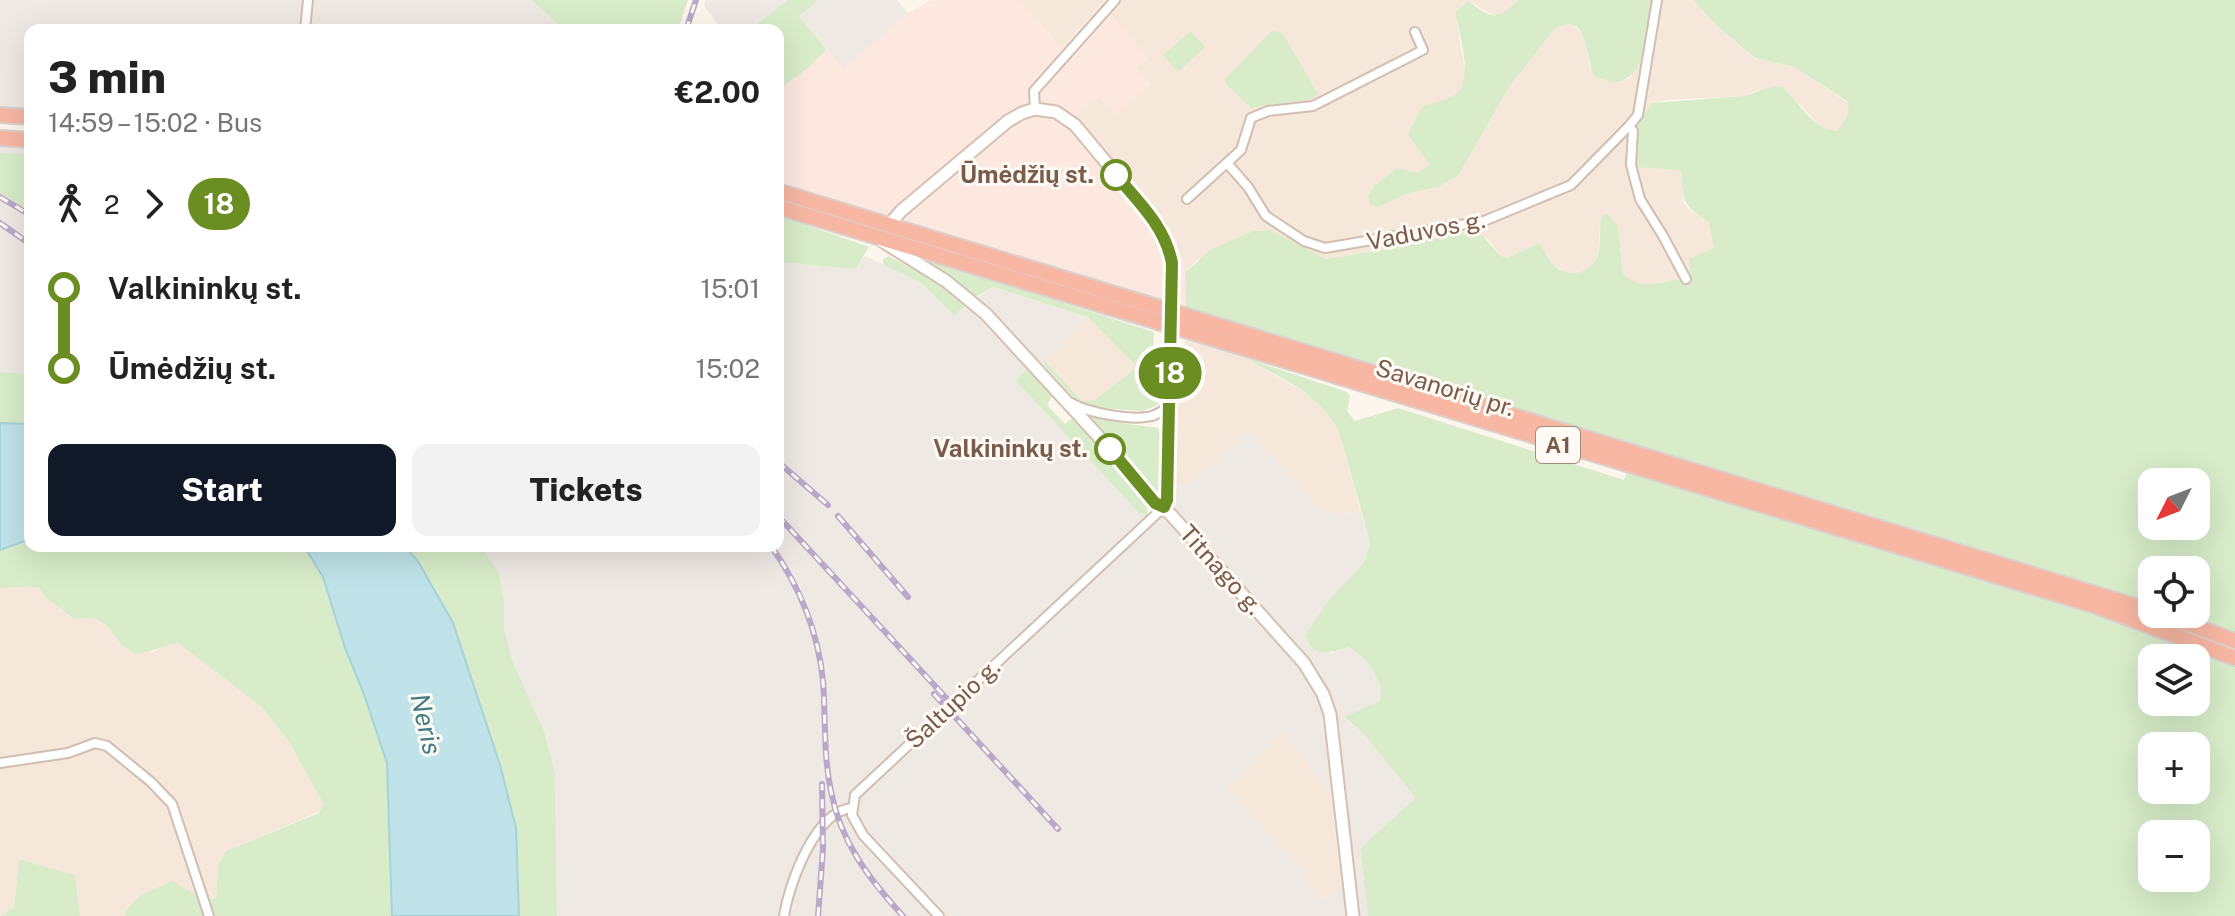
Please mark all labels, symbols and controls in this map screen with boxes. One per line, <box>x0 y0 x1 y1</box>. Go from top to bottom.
text: 3 min <box>48 51 166 103</box>
text: €2.00 <box>675 74 760 110</box>
text: 14:59 – 15:02 · Bus <box>48 107 262 138</box>
place label: Ūmėdžių st. <box>960 160 1094 188</box>
marker: Ūmėdžių st. <box>1101 160 1131 190</box>
icon: walk <box>48 182 92 226</box>
icon: forward <box>132 182 176 226</box>
text: 18 <box>204 187 234 220</box>
text: 2 <box>104 189 120 220</box>
street label: Vaduvos g. <box>1364 205 1487 255</box>
text: Valkininkų st. <box>108 270 302 306</box>
text: 15:01 <box>700 273 760 304</box>
line badge: 18 <box>1134 347 1206 399</box>
text: Ūmėdžių st. <box>108 350 276 386</box>
text: 15:02 <box>695 353 760 384</box>
street label: Savanorių pr. <box>1372 353 1518 421</box>
text: 18 <box>1155 356 1185 389</box>
road number: A1 <box>1536 427 1580 463</box>
place label: Valkininkų st. <box>933 434 1088 462</box>
marker: Valkininkų st. <box>1095 434 1125 464</box>
button: Start <box>48 444 396 536</box>
button: Tickets <box>412 444 760 536</box>
north arrow <box>2138 468 2210 540</box>
map controls <box>2138 468 2210 892</box>
street label: Titnago g. <box>1174 519 1269 620</box>
button: locate <box>2138 556 2210 628</box>
button: layers <box>2138 644 2210 716</box>
street label: Šaltupio g. <box>899 653 1005 754</box>
water label: Neris <box>404 690 449 758</box>
button: + <box>2138 732 2210 804</box>
button: − <box>2138 820 2210 892</box>

